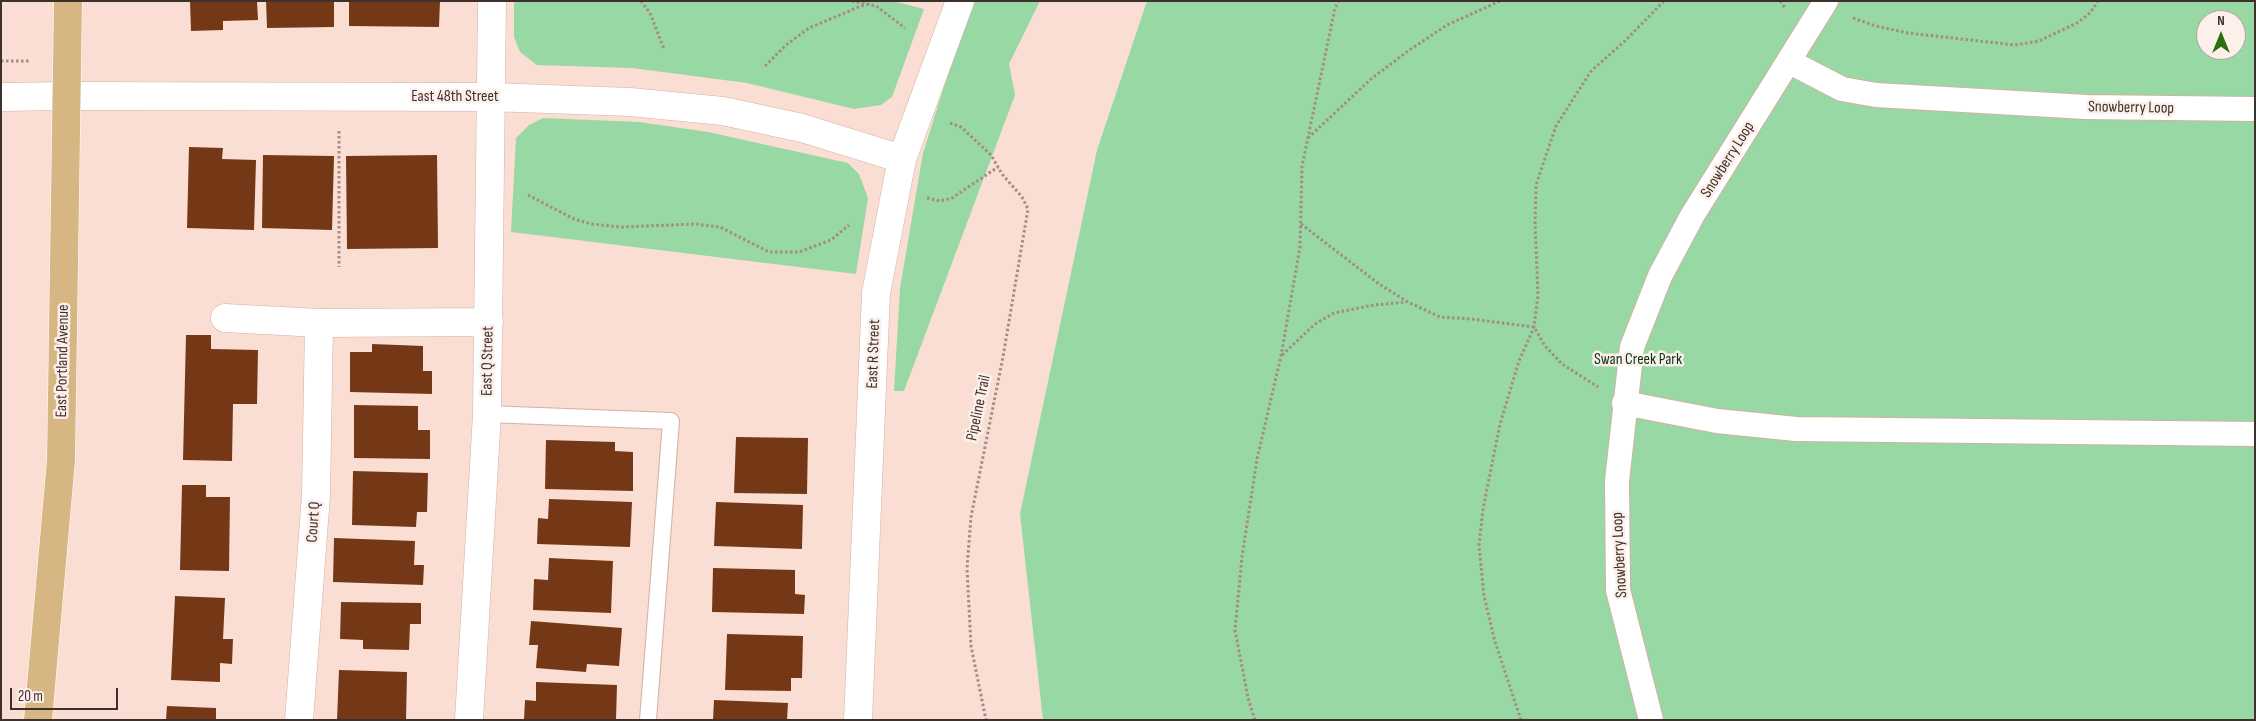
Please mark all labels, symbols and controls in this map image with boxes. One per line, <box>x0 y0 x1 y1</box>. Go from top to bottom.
north arrow <box>2196 10 2246 60</box>
text: N <box>2217 12 2225 29</box>
street label: East 48th Street <box>411 87 499 107</box>
street label: Snowberry Loop <box>2088 98 2174 118</box>
street label: Snowberry Loop <box>1697 118 1759 202</box>
street label: East Portland Avenue <box>52 304 74 418</box>
street label: East R Street <box>863 319 885 389</box>
street label: East Q Street <box>478 326 498 396</box>
park label: Swan Creek Park <box>1594 350 1682 370</box>
street label: Pipeline Trail <box>963 373 995 443</box>
street label: Court Q <box>303 501 325 543</box>
street label: Snowberry Loop <box>1608 512 1632 598</box>
scale bar <box>12 678 120 710</box>
text: 20 m <box>18 687 43 706</box>

